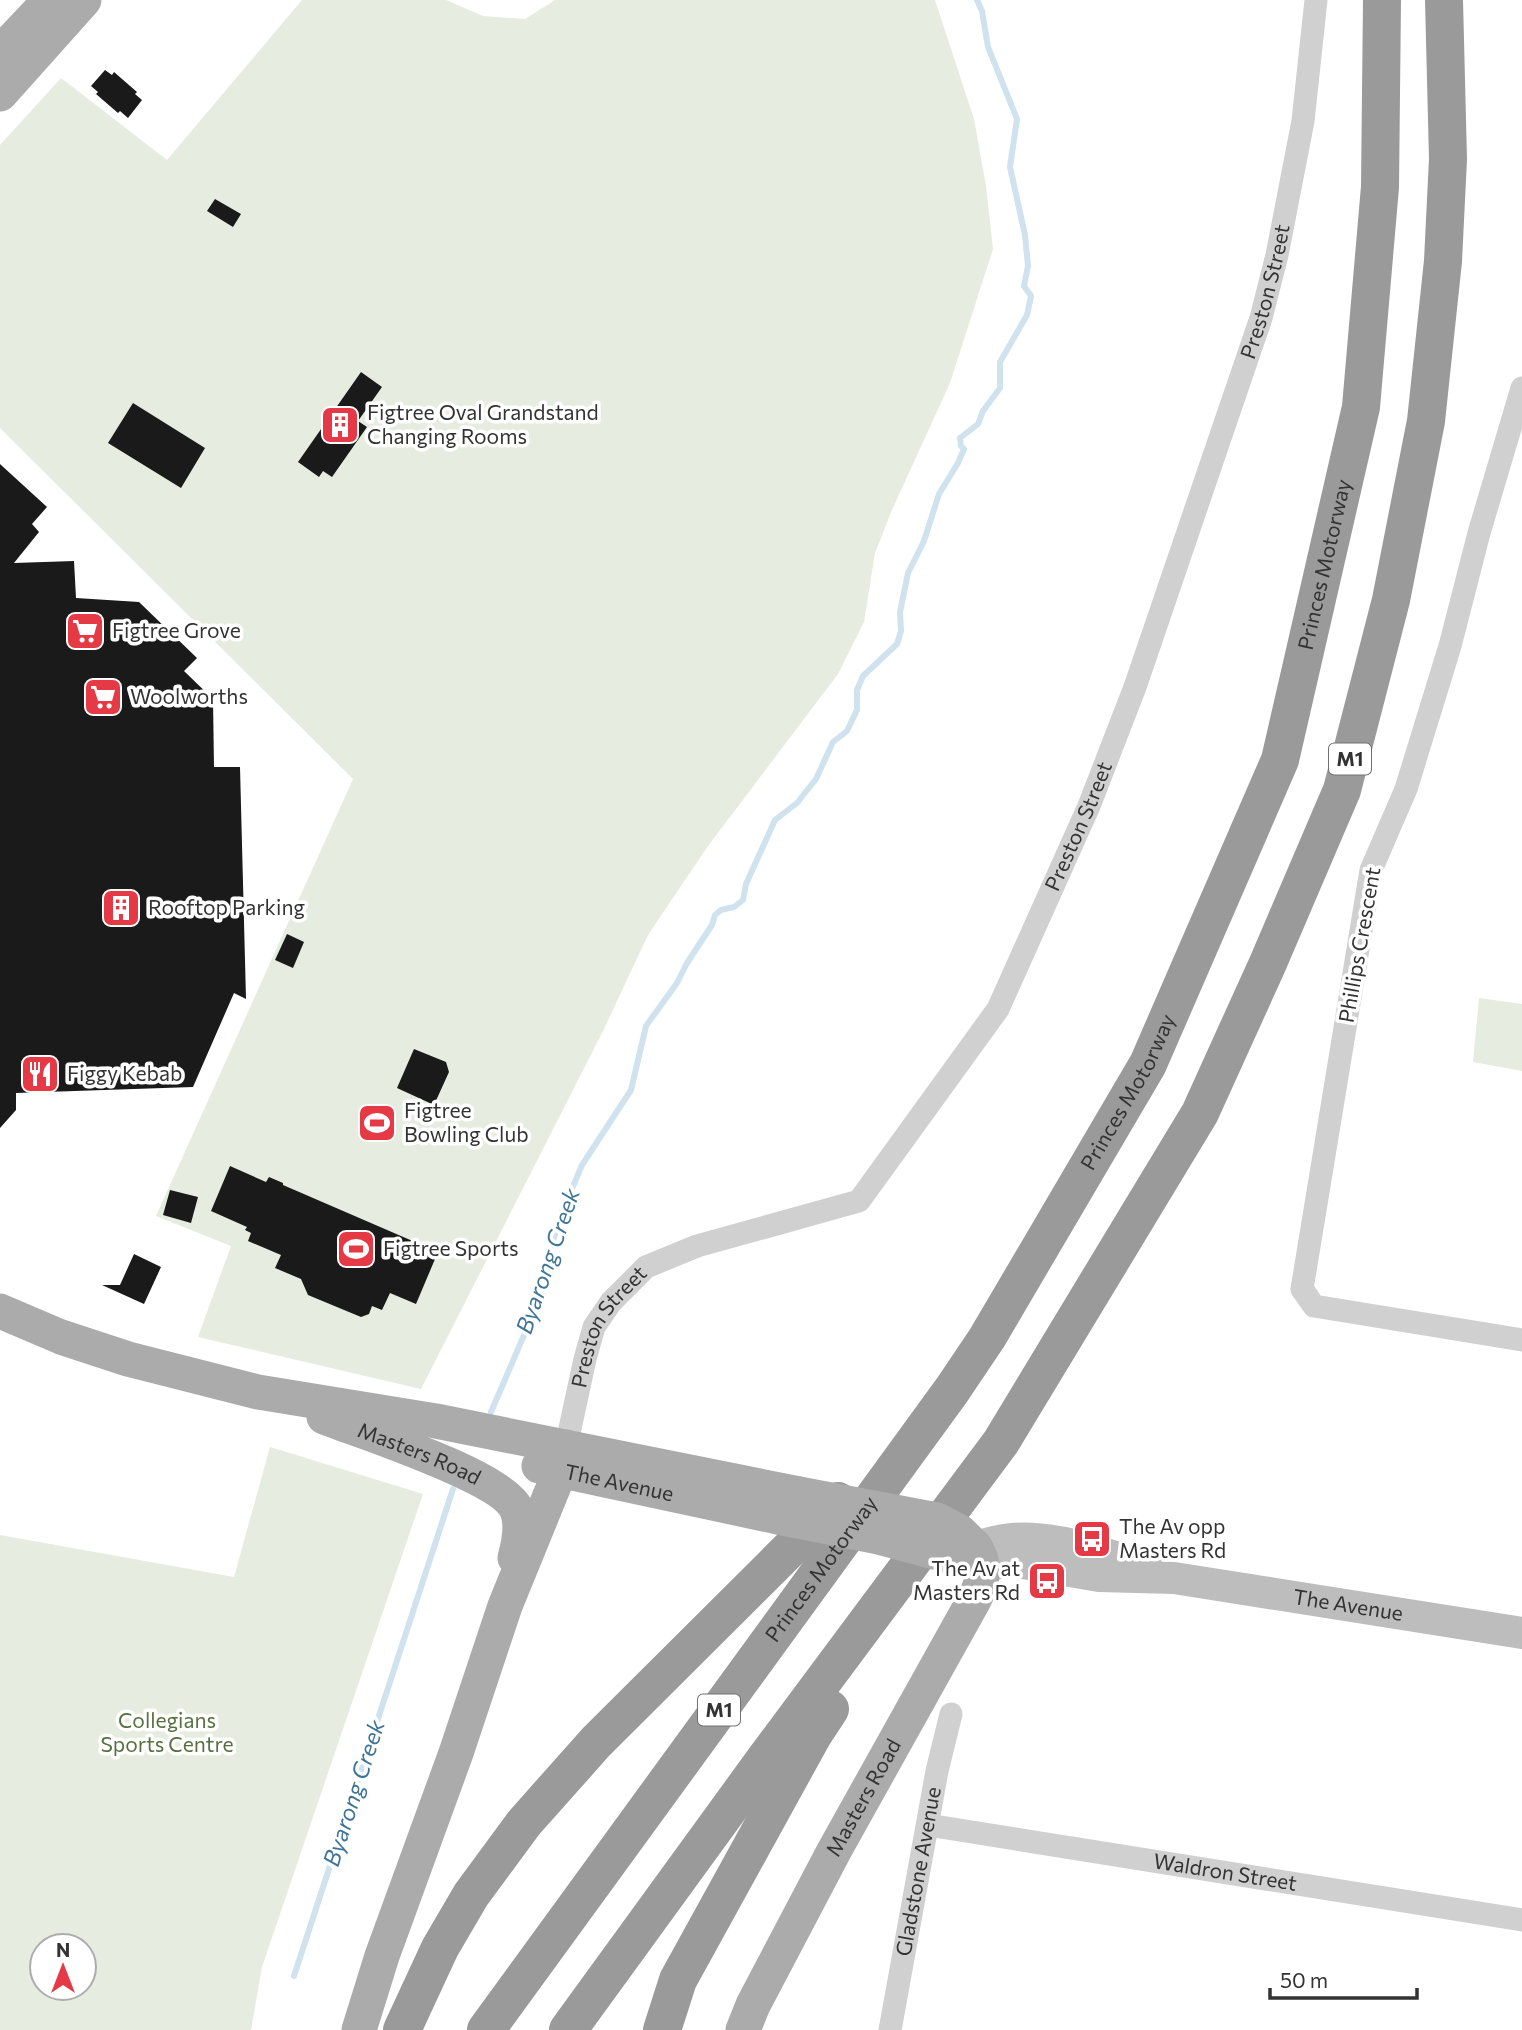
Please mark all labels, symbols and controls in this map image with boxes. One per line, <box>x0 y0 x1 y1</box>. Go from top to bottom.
street label: Preston Street <box>1234 222 1294 362</box>
place label: Figtree Oval Grandstand Changing Rooms <box>367 399 599 448</box>
building icon: Figtree Oval Grandstand Changing Rooms <box>319 404 361 446</box>
street label: Princes Motorway <box>1292 477 1355 652</box>
supermarket icon: Figtree Grove <box>64 610 106 652</box>
place label: Figtree Grove <box>112 617 241 642</box>
supermarket icon: Woolworths <box>82 676 124 718</box>
place label: Woolworths <box>130 683 248 708</box>
road number: M1 <box>1329 744 1371 774</box>
street label: Preston Street <box>1039 758 1116 894</box>
street label: Phillips Crescent <box>1333 865 1385 1025</box>
building icon: Rooftop Parking <box>100 887 142 929</box>
place label: Rooftop Parking <box>148 894 305 919</box>
street label: Princes Motorway <box>1074 1010 1179 1174</box>
restaurant icon: Figgy Kebab <box>19 1053 61 1095</box>
place label: Figgy Kebab <box>67 1060 182 1085</box>
place label: Figtree Bowling Club <box>404 1097 529 1146</box>
sports icon: Figtree Bowling Club <box>356 1102 398 1144</box>
water label: Byarong Creek <box>509 1184 585 1337</box>
sports icon: Figtree Sports <box>335 1228 377 1270</box>
place label: Figtree Sports <box>383 1235 518 1260</box>
street label: Preston Street <box>565 1260 651 1390</box>
street label: Masters Road <box>355 1416 486 1489</box>
street label: The Avenue <box>563 1458 676 1505</box>
street label: Princes Motorway <box>759 1490 882 1646</box>
place label: The Av opp Masters Rd <box>1119 1513 1226 1562</box>
bus stop icon: The Av opp Masters Rd <box>1071 1518 1113 1560</box>
place label: The Av at Masters Rd <box>913 1555 1020 1604</box>
bus stop icon: The Av at Masters Rd <box>1026 1560 1068 1602</box>
street label: The Avenue <box>1292 1583 1405 1625</box>
road number: M1 <box>698 1694 740 1726</box>
park label: Collegians Sports Centre <box>100 1707 234 1756</box>
water label: Byarong Creek <box>316 1715 390 1869</box>
street label: Masters Road <box>820 1734 905 1860</box>
street label: Gladstone Avenue <box>890 1785 945 1958</box>
street label: Waldron Street <box>1152 1847 1299 1895</box>
north arrow <box>28 1932 98 2002</box>
text: N <box>56 1938 70 1961</box>
scale bar <box>1270 1956 1417 2000</box>
text: 50 m <box>1280 1967 1328 1992</box>

